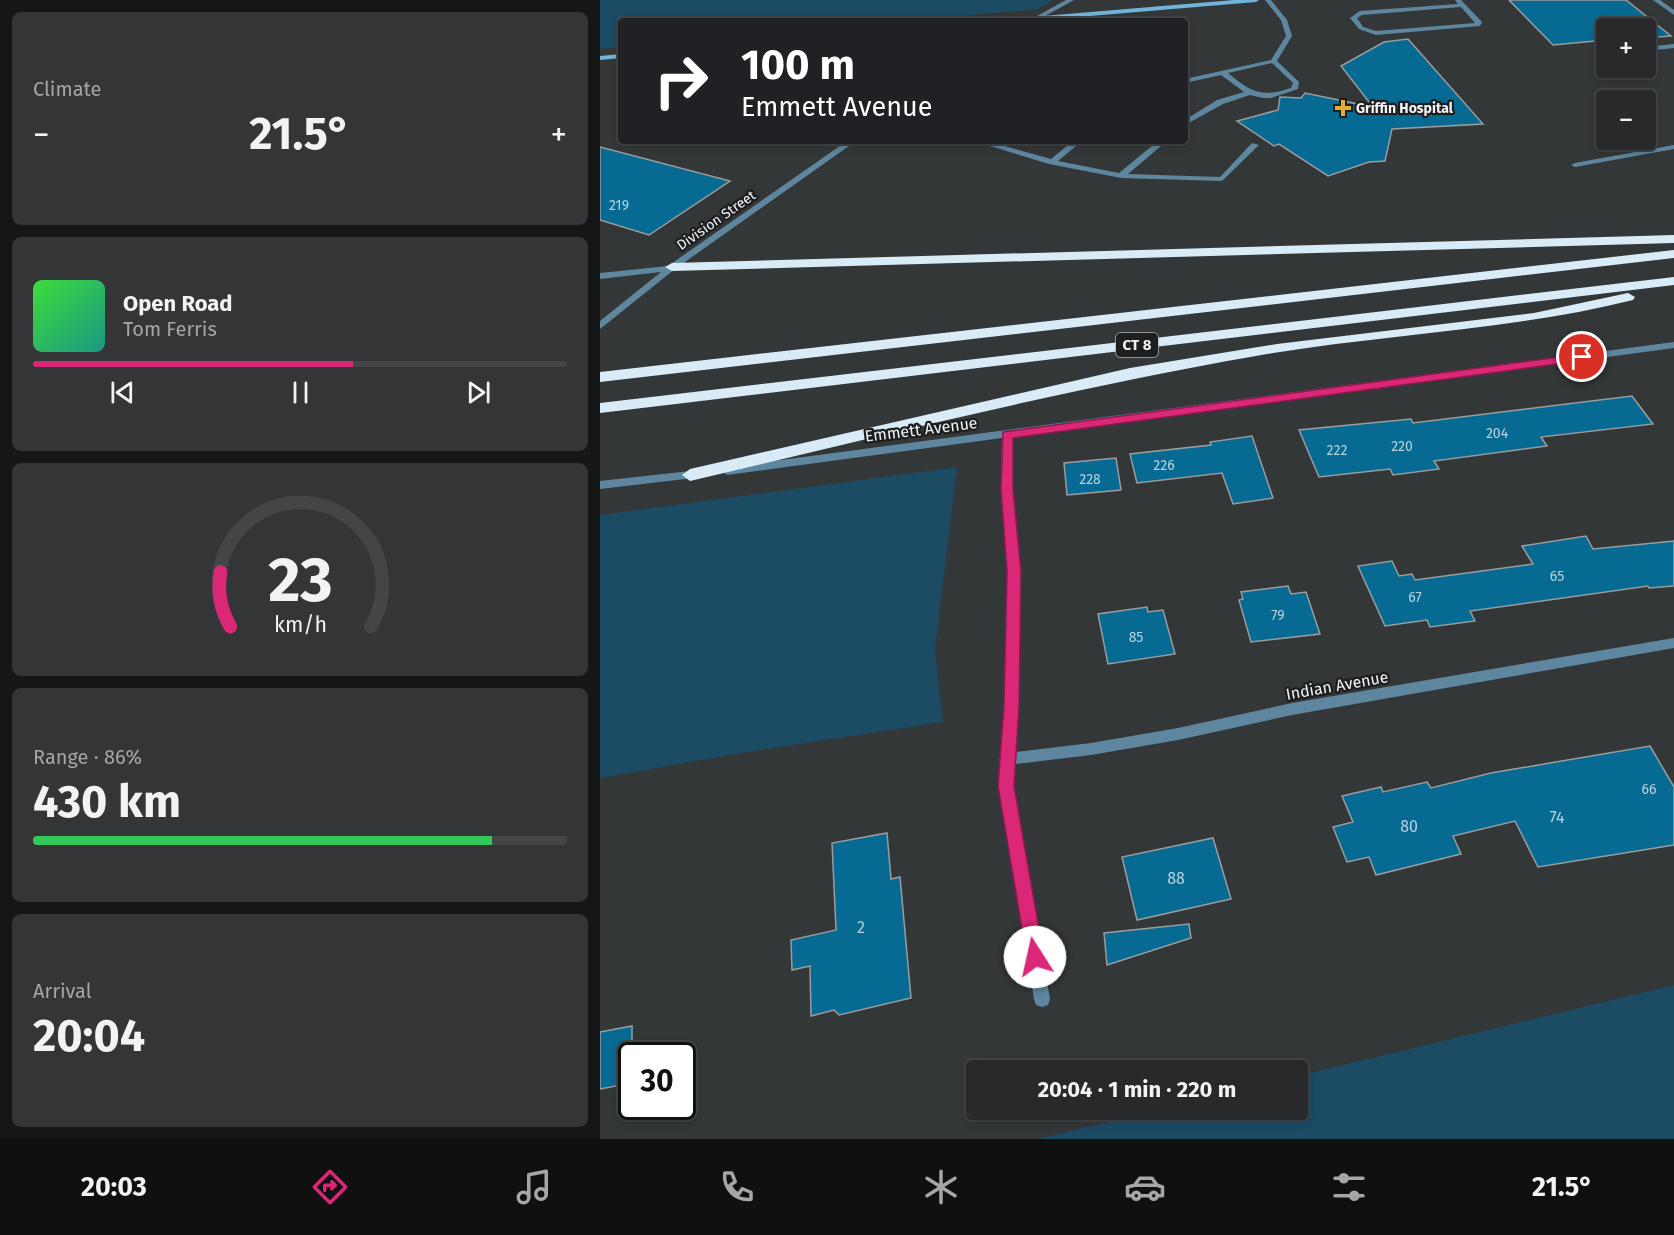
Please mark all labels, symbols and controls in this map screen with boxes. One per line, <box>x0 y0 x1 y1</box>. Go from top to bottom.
map controls <box>1596 18 1656 150</box>
button: + <box>1596 18 1656 78</box>
text: 100 m <box>741 40 855 90</box>
icon: right <box>642 42 720 120</box>
text: Climate <box>33 77 101 101</box>
button: − <box>1596 90 1656 150</box>
text: Emmett Avenue <box>741 91 932 123</box>
marker: Griffin Hospital <box>1334 99 1352 117</box>
place label: Griffin Hospital <box>1356 100 1454 117</box>
text: 21.5° <box>249 107 351 161</box>
text: − <box>33 115 50 155</box>
text: + <box>551 115 567 155</box>
street label: Division Street <box>674 186 760 254</box>
house number: 219 <box>609 197 629 214</box>
text: Open Road <box>123 290 233 317</box>
text: Tom Ferris <box>123 317 217 341</box>
pin <box>1556 331 1607 382</box>
road number: CT 8 <box>1116 333 1158 357</box>
icon: arrive <box>1565 340 1598 373</box>
icon: previous <box>106 376 139 409</box>
icon: pause <box>284 376 317 409</box>
icon: next <box>462 376 495 409</box>
street label: Emmett Avenue <box>864 413 979 446</box>
house number: 204 <box>1486 425 1509 442</box>
house number: 220 <box>1391 438 1413 455</box>
house number: 222 <box>1327 442 1347 459</box>
house number: 226 <box>1153 457 1175 474</box>
house number: 228 <box>1079 471 1101 488</box>
text: 23 <box>268 543 332 618</box>
house number: 65 <box>1550 568 1564 585</box>
house number: 67 <box>1408 589 1422 606</box>
house number: 79 <box>1271 607 1285 624</box>
text: km/h <box>273 612 327 638</box>
house number: 85 <box>1129 629 1143 646</box>
street label: Indian Avenue <box>1284 667 1390 704</box>
text: Range · 86% <box>33 745 142 769</box>
text: 430 km <box>33 775 181 829</box>
house number: 66 <box>1642 781 1656 798</box>
house number: 74 <box>1550 808 1565 827</box>
house number: 80 <box>1400 817 1418 836</box>
house number: 88 <box>1167 869 1185 888</box>
house number: 2 <box>857 918 865 937</box>
position arrow <box>1003 925 1067 989</box>
text: Arrival <box>33 979 92 1003</box>
text: 20:04 <box>33 1009 145 1063</box>
speed limit sign: 30 <box>618 1042 696 1120</box>
text: 20:04 · 1 min · 220 m <box>1038 1076 1236 1103</box>
icon: directions <box>309 1166 351 1208</box>
icon: music <box>513 1166 555 1208</box>
icon: phone <box>716 1166 758 1208</box>
icon: climate <box>920 1166 962 1208</box>
icon: car <box>1124 1166 1166 1208</box>
icon: filters <box>1328 1166 1370 1208</box>
text: 20:03 <box>81 1171 147 1203</box>
text: 21.5° <box>1532 1171 1593 1203</box>

